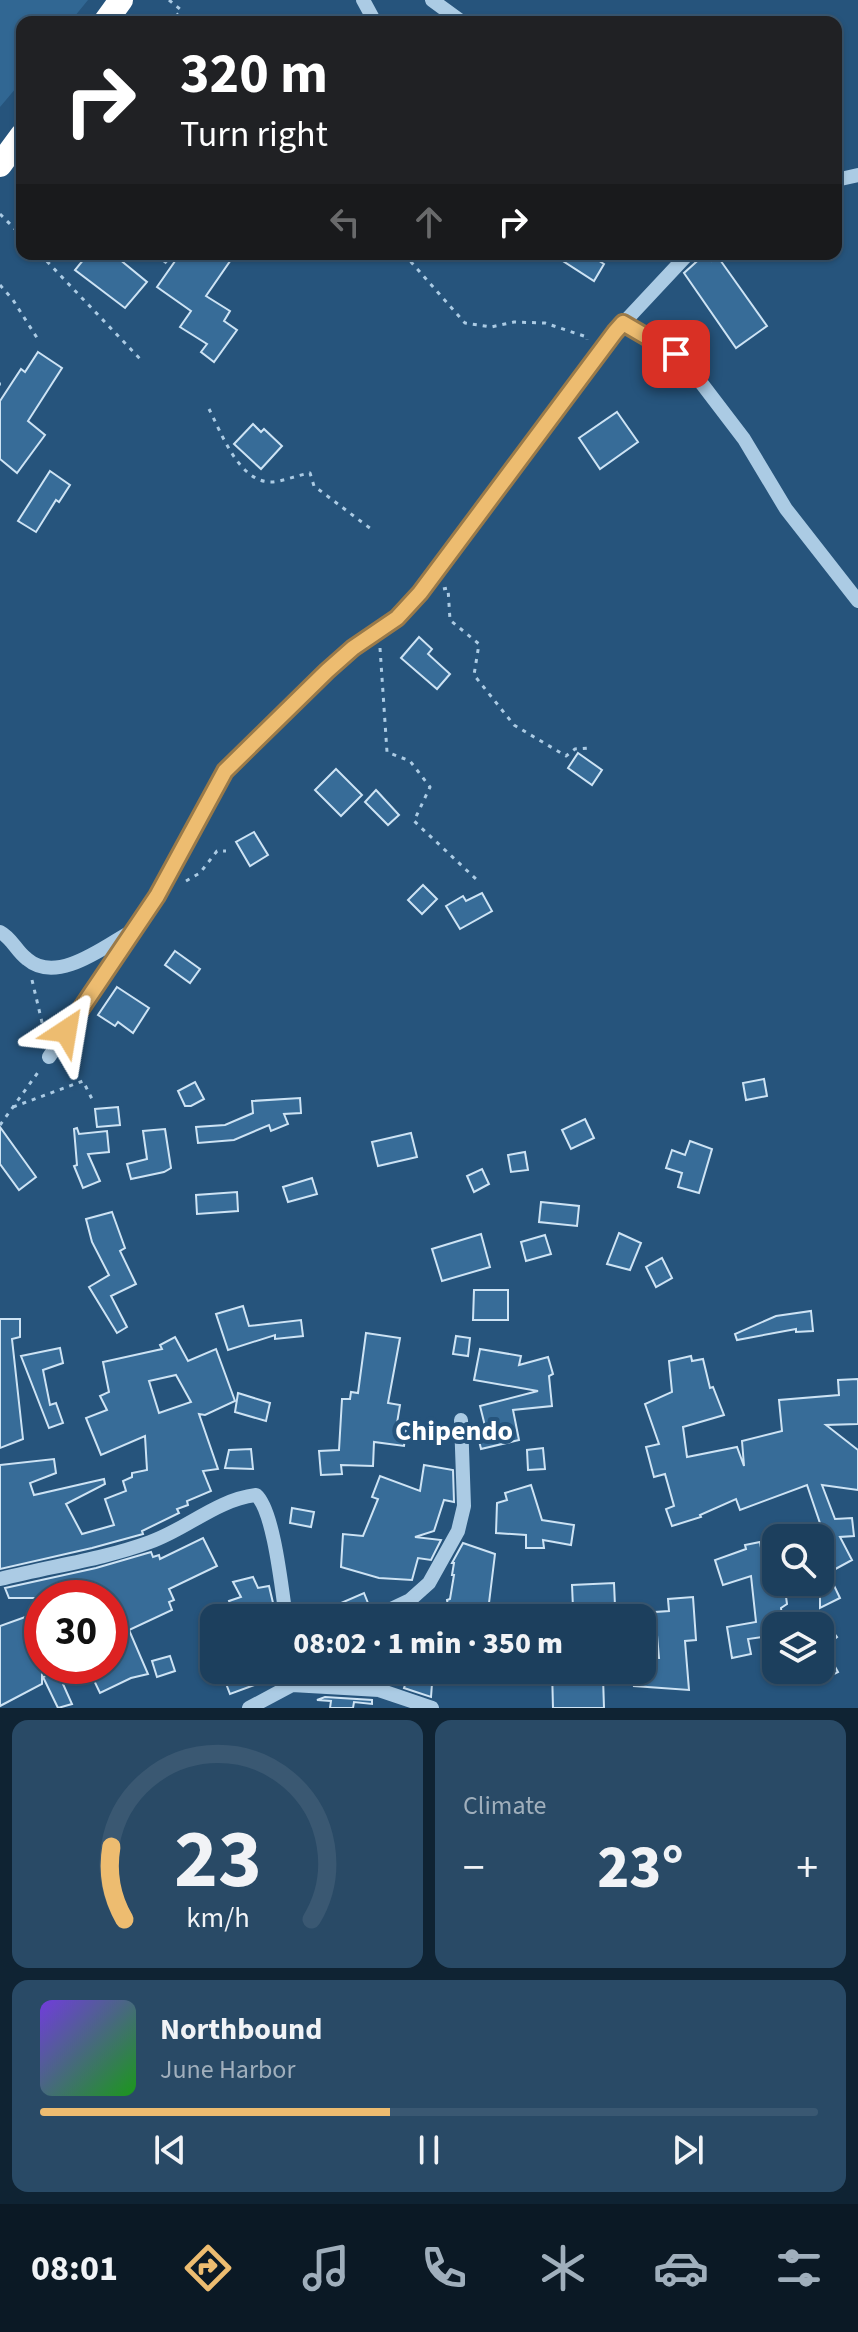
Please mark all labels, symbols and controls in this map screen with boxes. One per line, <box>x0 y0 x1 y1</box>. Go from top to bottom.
text: 320 m <box>180 35 328 114</box>
icon: right <box>48 48 152 152</box>
text: Turn right <box>180 109 328 160</box>
icon: left <box>323 200 367 244</box>
icon: ahead <box>407 200 451 244</box>
icon: right <box>491 200 535 244</box>
pin <box>642 320 710 388</box>
icon: arrive <box>654 332 698 376</box>
position arrow <box>24 989 108 1073</box>
district label: Chipendo <box>395 1411 513 1451</box>
map controls <box>762 1524 834 1684</box>
button: search <box>762 1524 834 1596</box>
speed limit sign: 30 <box>24 1580 128 1684</box>
button: layers <box>762 1612 834 1684</box>
text: 08:02 · 1 min · 350 m <box>293 1622 563 1665</box>
text: Climate <box>463 1787 547 1824</box>
text: 23 <box>174 1801 261 1919</box>
text: 23° <box>597 1826 684 1911</box>
text: − <box>463 1837 485 1900</box>
text: + <box>796 1837 818 1900</box>
text: km/h <box>186 1898 249 1938</box>
text: Northbound <box>160 2008 322 2051</box>
text: June Harbor <box>160 2051 296 2088</box>
icon: previous <box>148 2128 192 2172</box>
icon: pause <box>407 2128 451 2172</box>
icon: next <box>666 2128 710 2172</box>
icon: directions <box>180 2240 236 2296</box>
icon: music <box>298 2240 354 2296</box>
icon: phone <box>416 2240 472 2296</box>
icon: climate <box>535 2240 591 2296</box>
icon: car <box>653 2240 709 2296</box>
icon: filters <box>771 2240 827 2296</box>
text: 08:01 <box>31 2243 118 2294</box>

